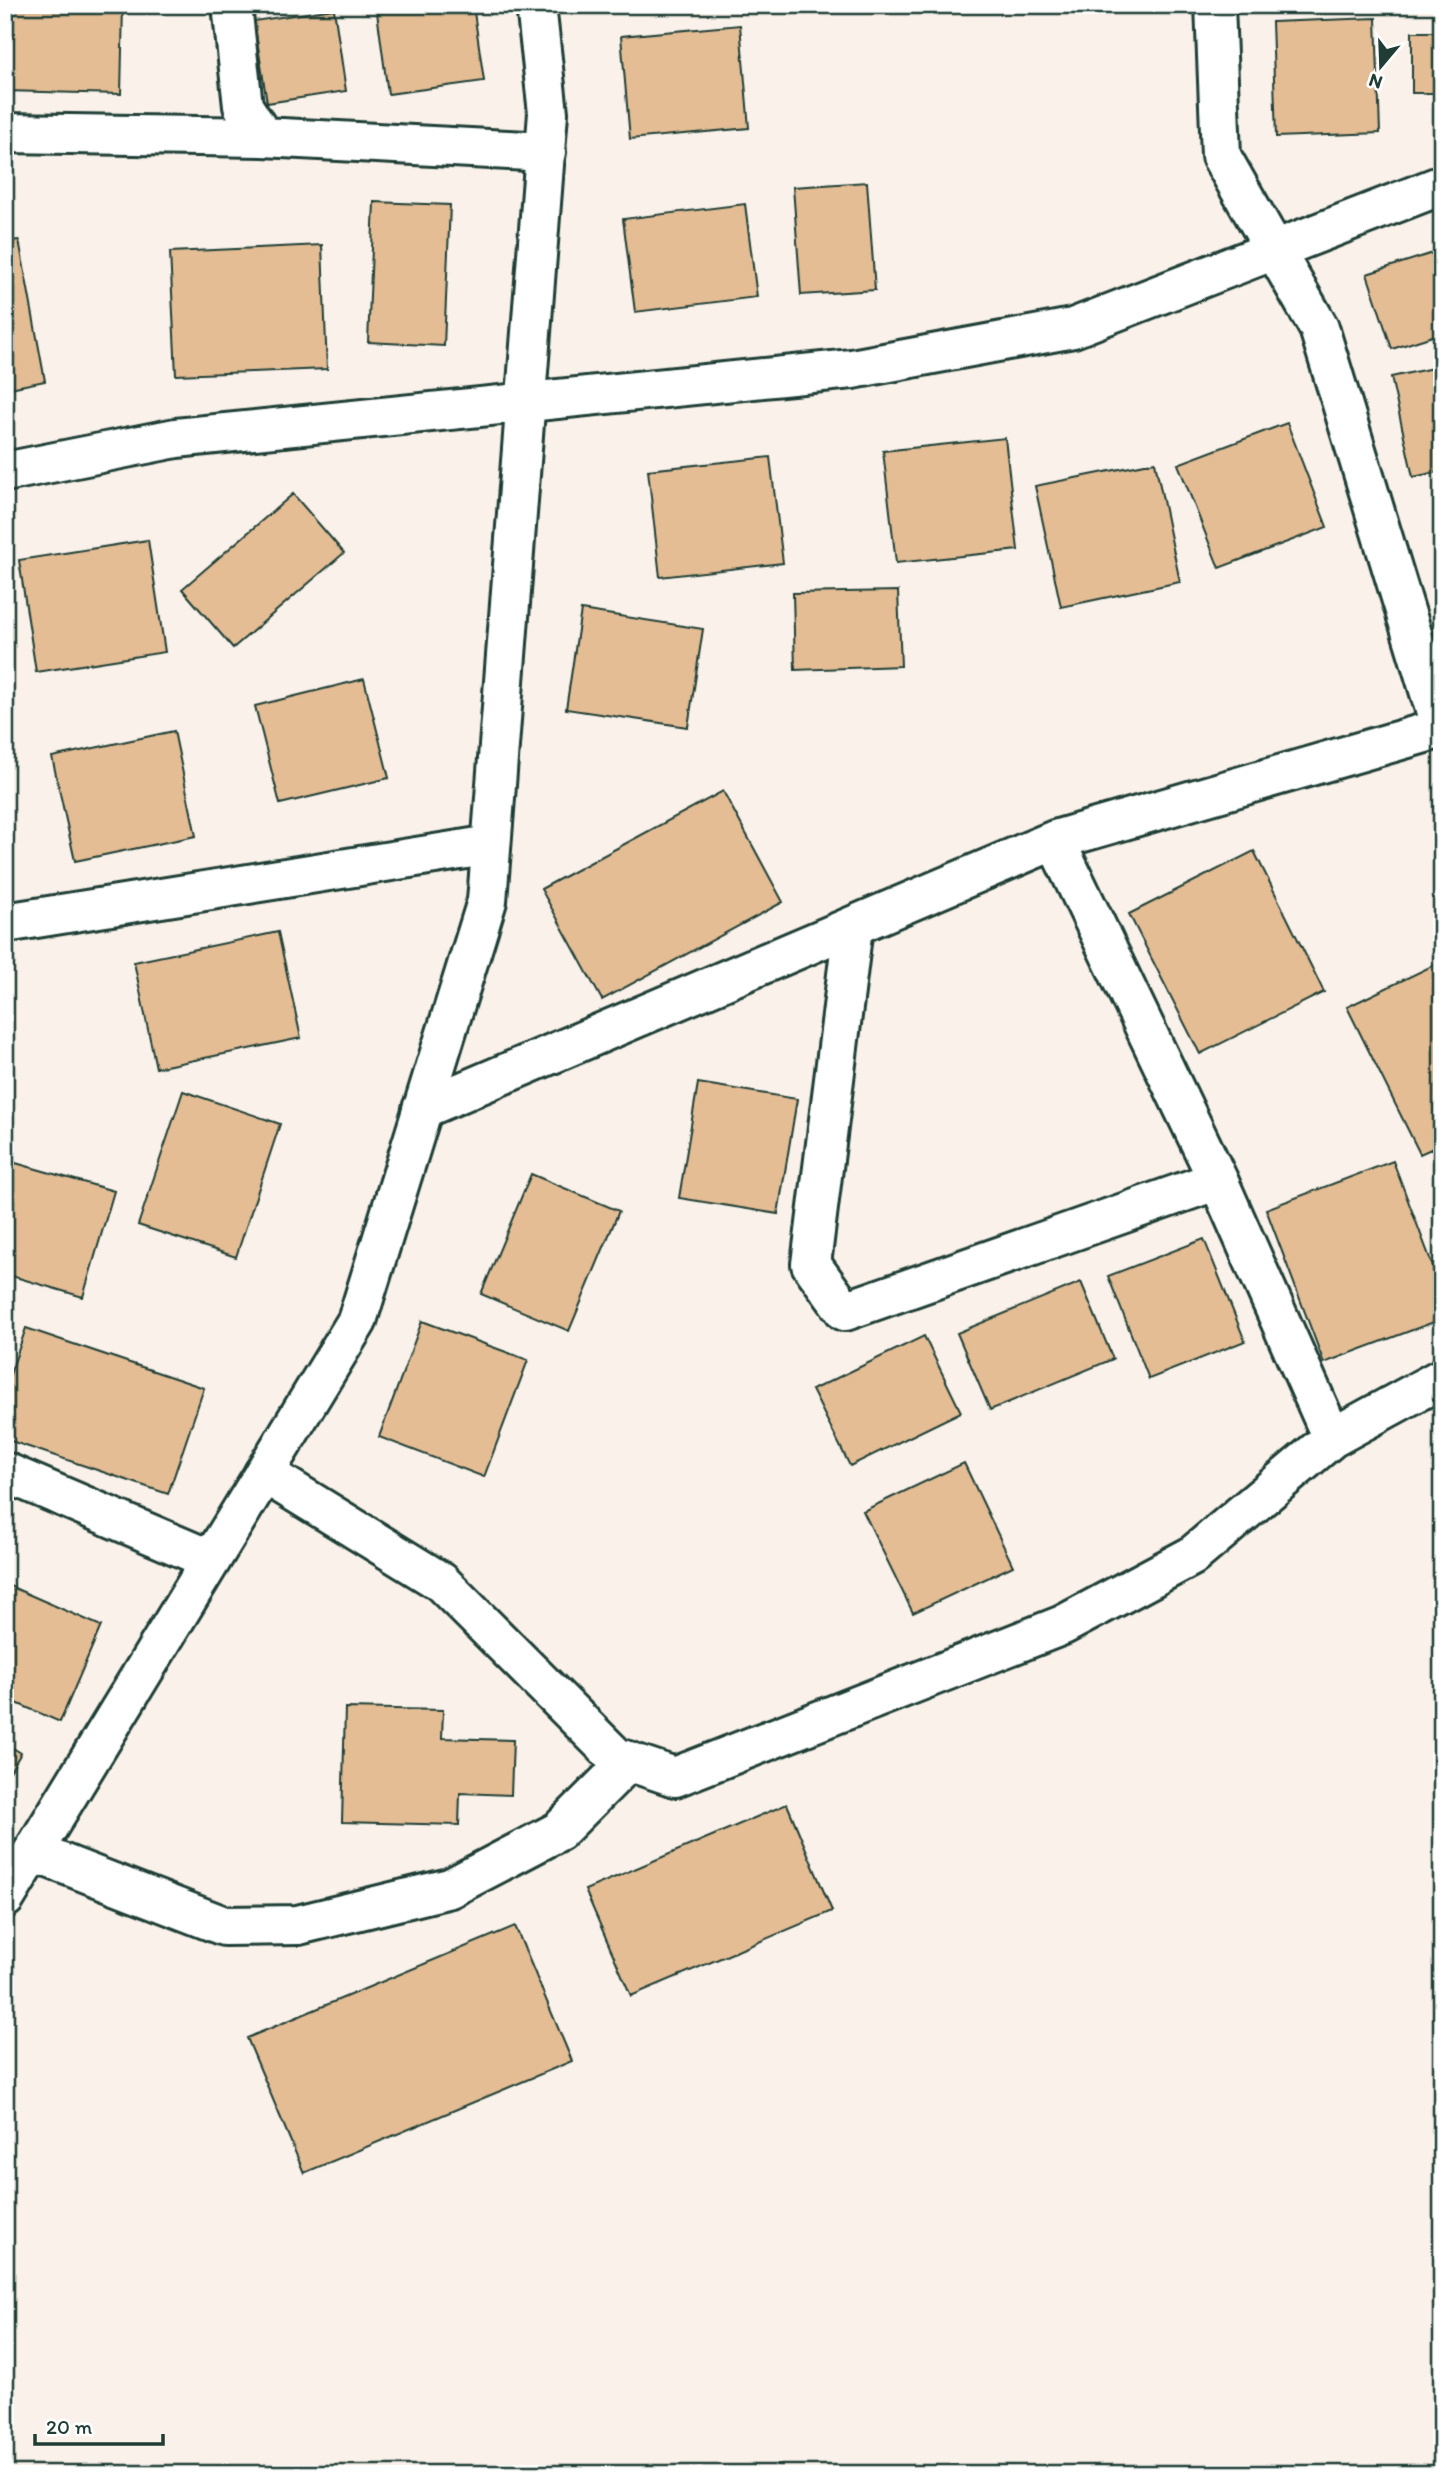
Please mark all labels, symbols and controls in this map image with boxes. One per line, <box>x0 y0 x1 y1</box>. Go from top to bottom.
north arrow <box>1346 32 1416 102</box>
text: N <box>1366 69 1385 95</box>
scale bar <box>35 2402 163 2446</box>
text: 20 m <box>46 2414 93 2439</box>

